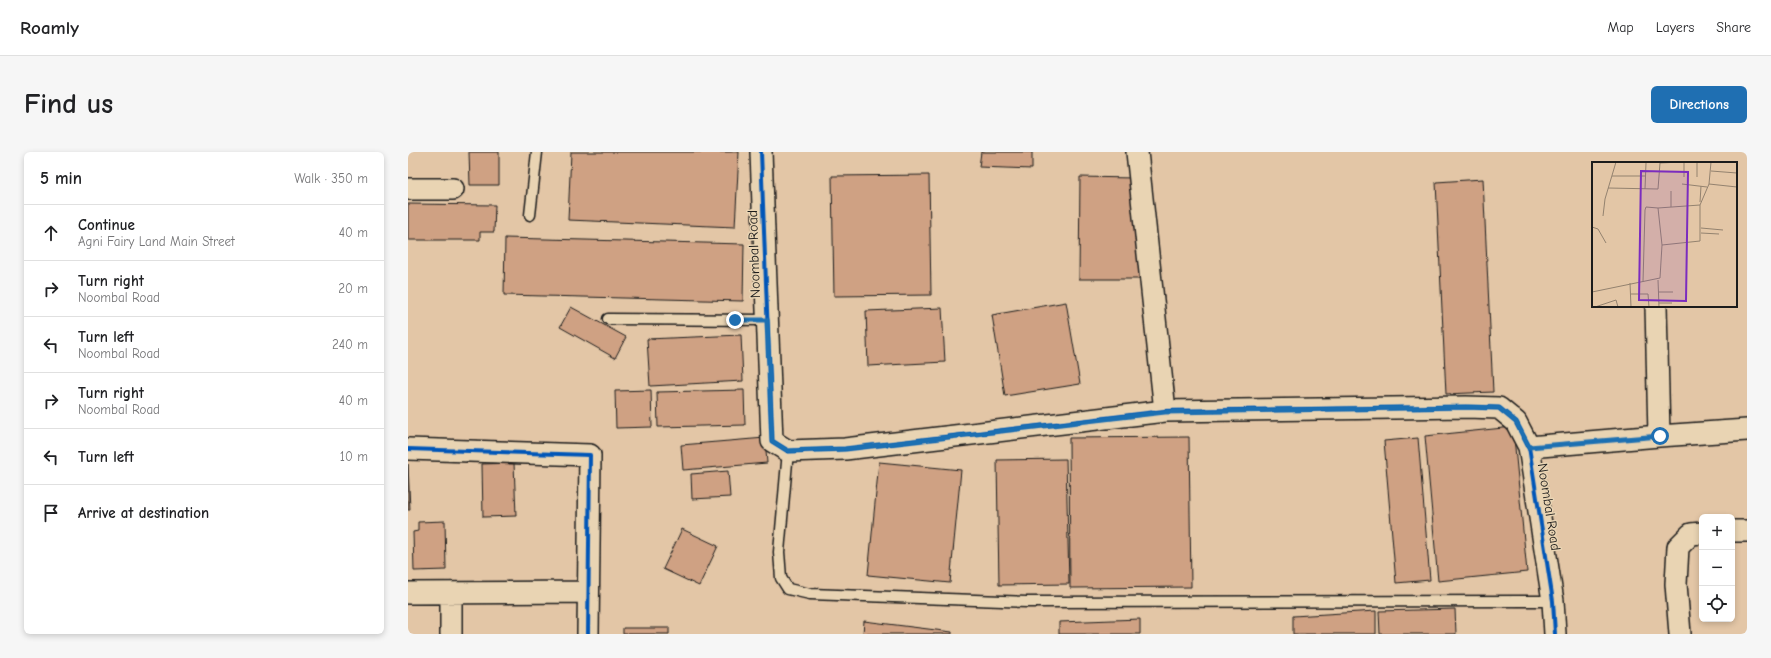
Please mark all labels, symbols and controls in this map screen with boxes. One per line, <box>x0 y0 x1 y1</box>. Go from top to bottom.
text: Roamly <box>20 17 79 39</box>
text: Map <box>1607 19 1634 36</box>
text: Layers <box>1656 19 1694 36</box>
text: Share <box>1716 19 1751 36</box>
button: Directions <box>1651 86 1747 123</box>
text: Find us <box>24 88 113 120</box>
inset map <box>1592 162 1737 307</box>
text: 5 min <box>40 169 82 188</box>
text: Walk · 350 m <box>294 171 368 186</box>
street label: Noombal Road <box>744 210 764 298</box>
text: Continue <box>78 216 135 234</box>
icon: ahead <box>40 222 62 244</box>
text: 40 m <box>339 225 368 240</box>
text: Agni Fairy Land Main Street <box>78 234 235 249</box>
text: Turn right <box>78 272 144 290</box>
icon: right <box>40 278 62 300</box>
text: 20 m <box>338 281 368 296</box>
text: Noombal Road <box>78 290 160 305</box>
route end <box>726 311 744 329</box>
text: Turn left <box>78 328 134 346</box>
icon: left <box>40 334 62 356</box>
text: 240 m <box>332 337 368 352</box>
text: Noombal Road <box>78 346 160 361</box>
text: Turn right <box>78 384 144 402</box>
icon: right <box>40 390 62 412</box>
text: 40 m <box>339 393 368 408</box>
text: Noombal Road <box>78 402 160 417</box>
route start <box>1651 427 1669 445</box>
icon: left <box>40 446 62 468</box>
text: Turn left <box>78 448 134 466</box>
text: 10 m <box>340 449 368 464</box>
street label: Noombal Road <box>1534 462 1564 552</box>
icon: arrive <box>40 502 62 524</box>
text: Arrive at destination <box>78 504 209 522</box>
map controls <box>1699 514 1735 622</box>
button: + <box>1699 514 1735 550</box>
button: − <box>1699 550 1735 586</box>
button: locate <box>1699 586 1735 622</box>

